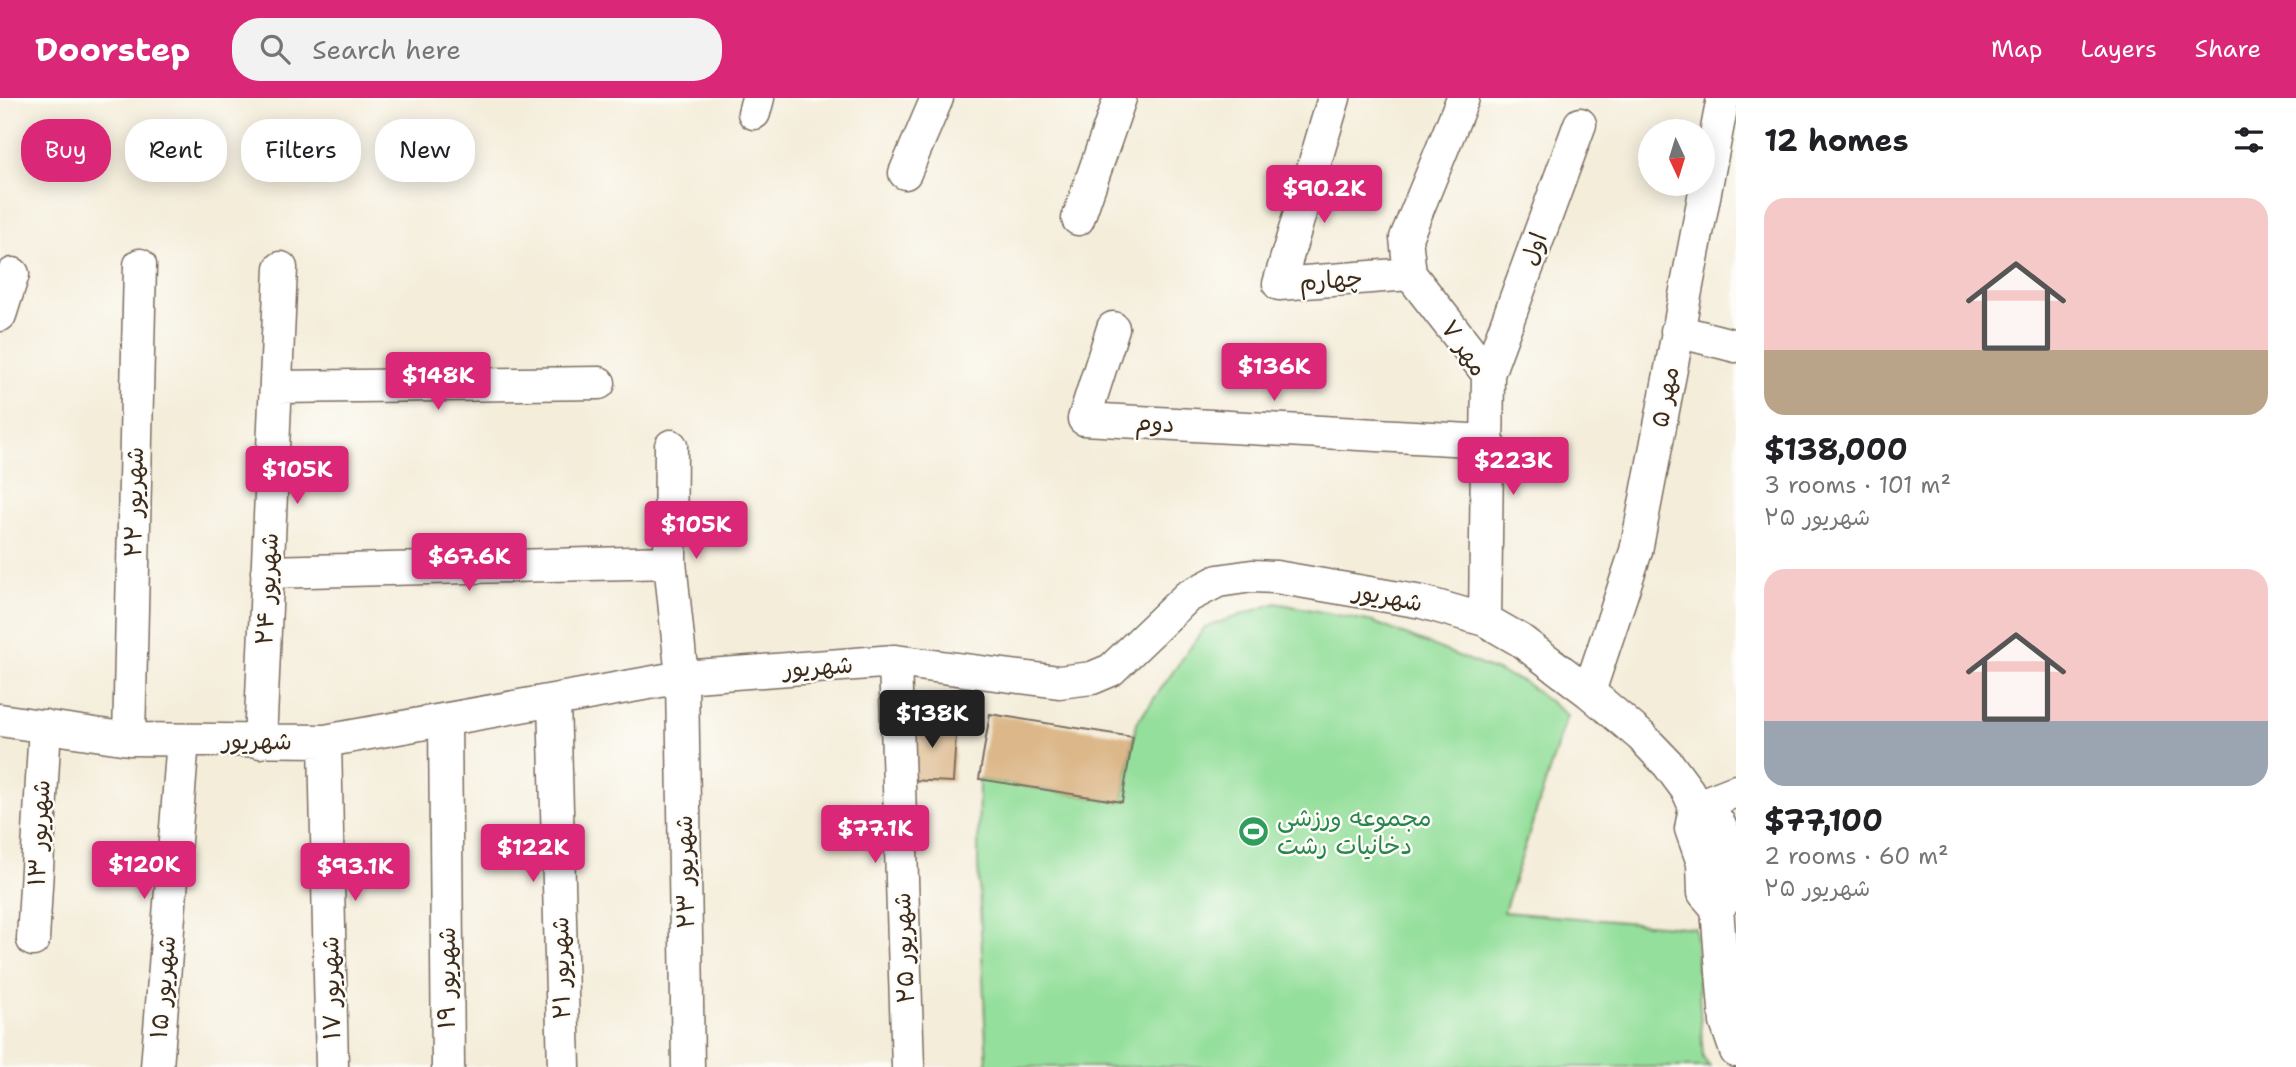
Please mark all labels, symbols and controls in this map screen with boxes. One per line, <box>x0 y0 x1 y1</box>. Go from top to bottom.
search box <box>232 18 722 81</box>
text: Doorstep <box>35 27 190 72</box>
icon: search <box>256 30 294 68</box>
text: Search here <box>312 32 461 67</box>
text: Map <box>1991 33 2042 65</box>
text: Layers <box>2080 33 2157 65</box>
text: Share <box>2195 33 2261 65</box>
chip: Buy <box>21 119 111 182</box>
chip: Rent <box>125 119 227 182</box>
chip: Filters <box>241 119 361 182</box>
chip: New <box>375 119 475 182</box>
north arrow <box>1638 119 1715 196</box>
map controls <box>1638 119 1715 196</box>
text: 12 homes <box>1764 120 1908 161</box>
icon: filters <box>2230 121 2268 159</box>
pin: $90.2K <box>1267 166 1381 225</box>
text: $90.2K <box>1282 173 1366 203</box>
street label: اول <box>1513 228 1555 270</box>
icon: home <box>1953 243 2079 369</box>
street label: چهارم <box>1298 262 1364 300</box>
street label: مهر ۷ <box>1433 313 1495 383</box>
pin: $136K <box>1225 344 1323 403</box>
text: $136K <box>1238 351 1310 381</box>
pin: $148K <box>389 352 487 412</box>
text: $148K <box>402 360 474 390</box>
street label: مهر ۵ <box>1643 364 1687 430</box>
street label: دوم <box>1135 406 1175 443</box>
text: $138,000 <box>1764 429 1908 470</box>
pin: $223K <box>1464 438 1562 497</box>
text: $223K <box>1474 445 1552 475</box>
street label: شهریور ۲۲ <box>117 446 151 558</box>
pin: $105K <box>248 446 346 506</box>
text: $105K <box>262 454 332 484</box>
text: 3 rooms · 101 m² <box>1764 470 1951 500</box>
pin: $105K <box>647 502 745 561</box>
text: شهریور ۲۵ <box>1764 502 1870 532</box>
text: $105K <box>661 509 731 539</box>
street label: شهریور ۲۴ <box>248 532 286 646</box>
pin: $67.6K <box>412 533 526 593</box>
text: $67.6K <box>428 541 510 571</box>
street label: شهریور <box>1349 574 1425 619</box>
icon: home <box>1953 614 2079 740</box>
street label: شهریور <box>780 649 854 686</box>
pin: $138K <box>883 690 981 750</box>
text: $138K <box>896 698 968 728</box>
street label: شهریور <box>220 724 292 758</box>
street label: شهریور ۱۳ <box>20 779 58 887</box>
text: $77,100 <box>1764 800 1883 841</box>
place label: مجموعه ورزشی دخانیات رشت <box>1277 802 1432 862</box>
pin: $77.1K <box>818 806 932 865</box>
text: $77.1K <box>837 813 913 843</box>
street label: شهریور ۲۳ <box>668 815 702 929</box>
sports icon: مجموعه ورزشی دخانیات رشت <box>1237 815 1271 849</box>
pin: $122K <box>484 824 582 884</box>
text: $122K <box>497 832 569 862</box>
text: 2 rooms · 60 m² <box>1764 841 1949 871</box>
pin: $120K <box>95 842 193 901</box>
pin: $93.1K <box>298 844 412 903</box>
text: $120K <box>108 849 180 879</box>
text: $93.1K <box>317 851 393 881</box>
text: شهریور ۲۵ <box>1764 873 1870 903</box>
street label: شهریور ۲۵ <box>886 892 922 1004</box>
street label: شهریور ۲۱ <box>544 916 578 1020</box>
street label: شهریور ۱۹ <box>431 927 463 1029</box>
street label: شهریور ۱۵ <box>143 934 183 1040</box>
street label: شهریور ۱۷ <box>314 936 348 1040</box>

